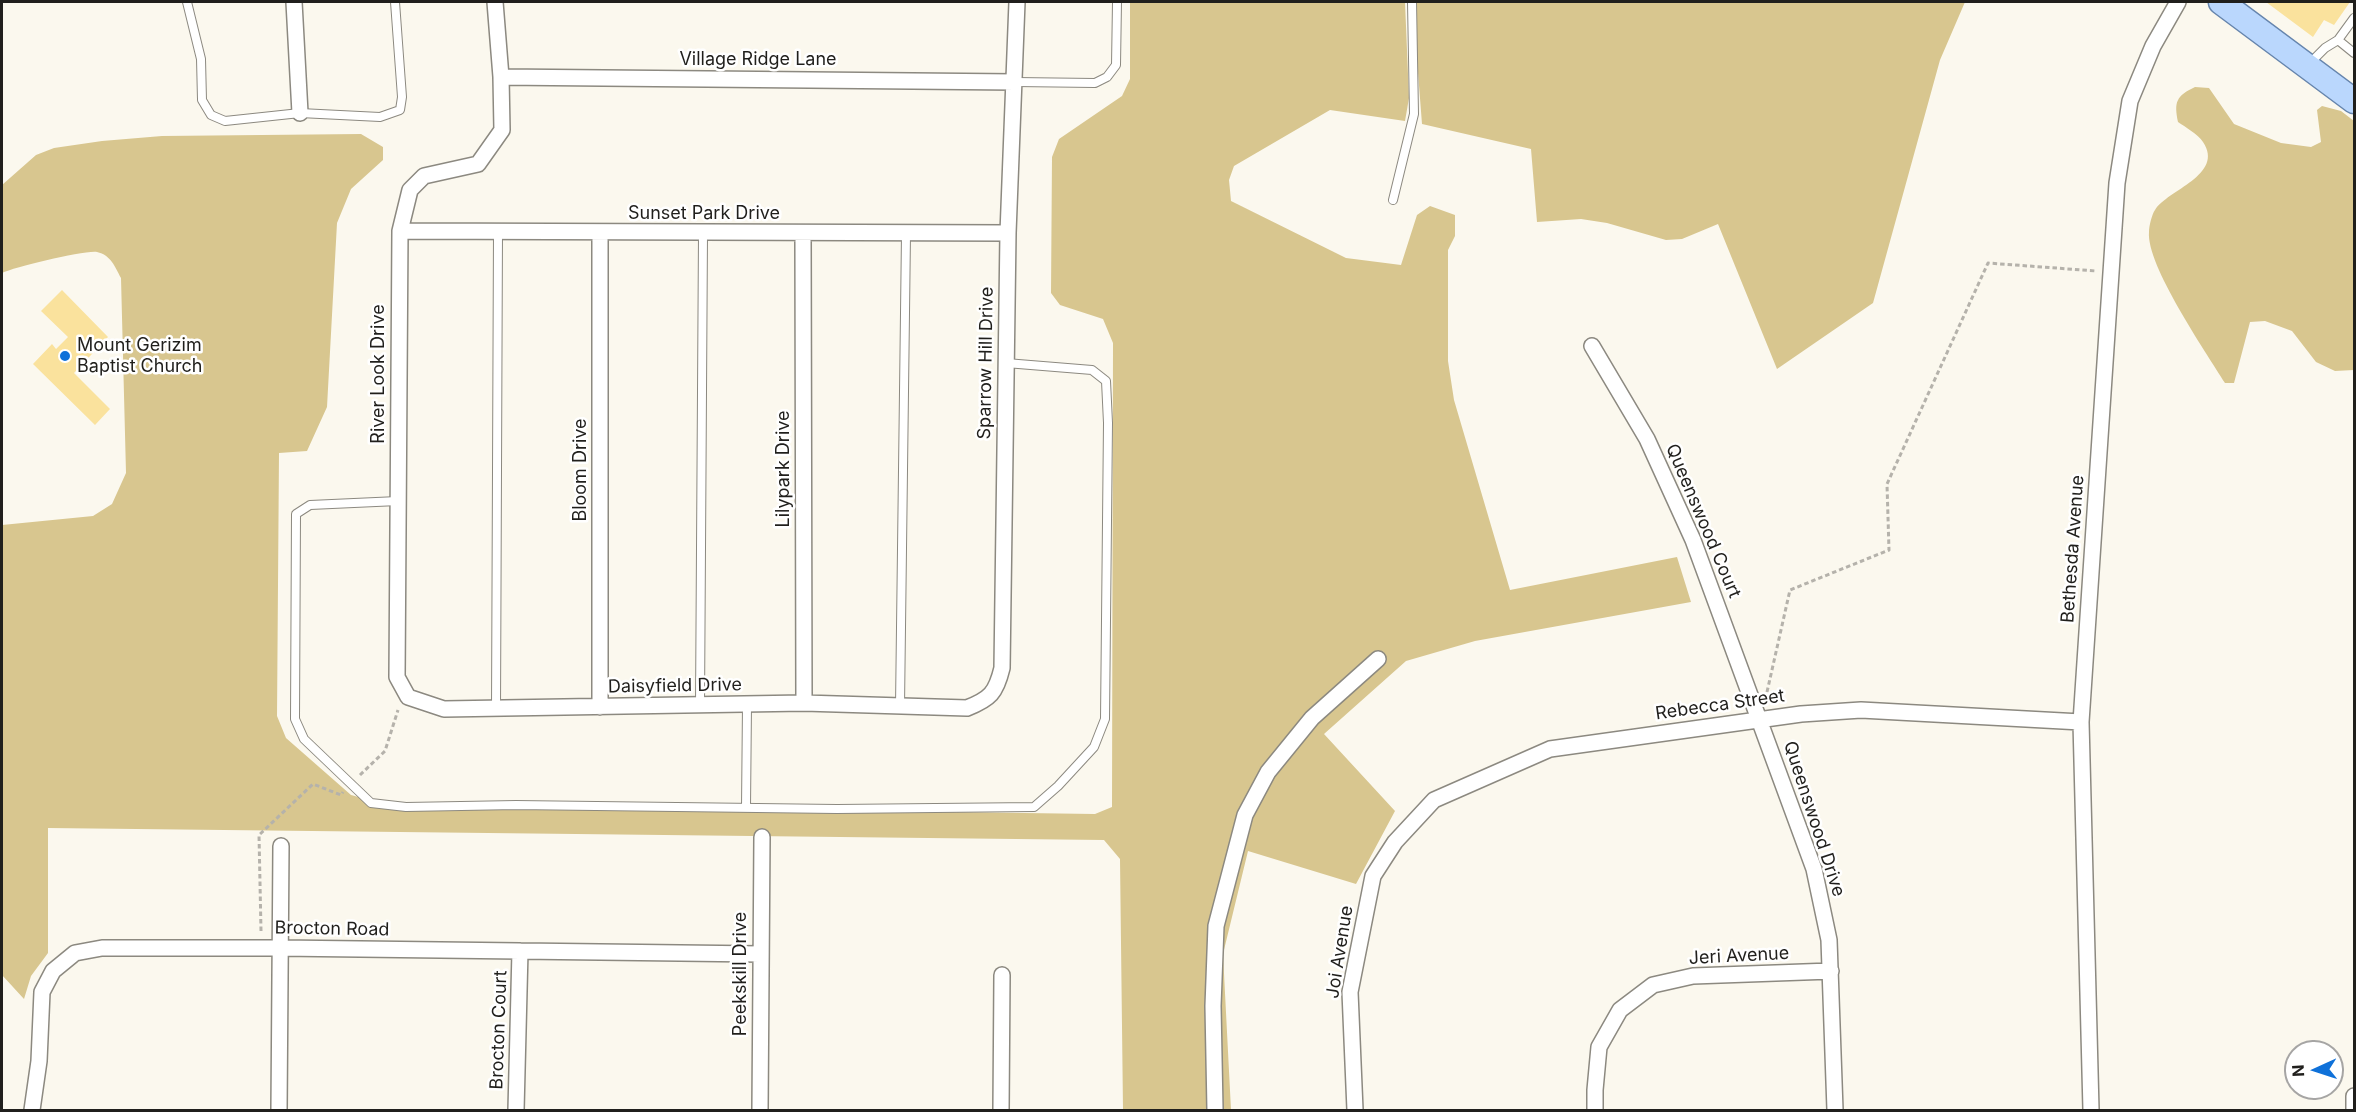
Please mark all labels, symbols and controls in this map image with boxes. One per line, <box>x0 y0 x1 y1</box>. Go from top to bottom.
street label: Village Ridge Lane <box>679 49 837 71</box>
street label: Sunset Park Drive <box>628 203 780 225</box>
street label: Sparrow Hill Drive <box>974 286 998 440</box>
street label: River Look Drive <box>368 304 390 444</box>
place label: Mount Gerizim Baptist Church <box>77 335 202 378</box>
marker: Mount Gerizim Baptist Church <box>58 349 72 363</box>
street label: Lilypark Drive <box>773 410 795 528</box>
street label: Bloom Drive <box>570 418 592 522</box>
street label: Queenswood Court <box>1661 441 1745 601</box>
street label: Bethesda Avenue <box>2057 474 2089 624</box>
street label: Daisyfield Drive <box>608 674 742 698</box>
street label: Rebecca Street <box>1654 685 1786 725</box>
street label: Queenswood Drive <box>1779 738 1849 900</box>
street label: Joi Avenue <box>1322 904 1358 1000</box>
street label: Peekskill Drive <box>730 912 752 1036</box>
street label: Brocton Road <box>274 917 390 941</box>
street label: Jeri Avenue <box>1688 943 1790 969</box>
street label: Brocton Court <box>486 970 512 1090</box>
north arrow <box>2284 1040 2344 1100</box>
text: N <box>2288 1064 2308 1077</box>

